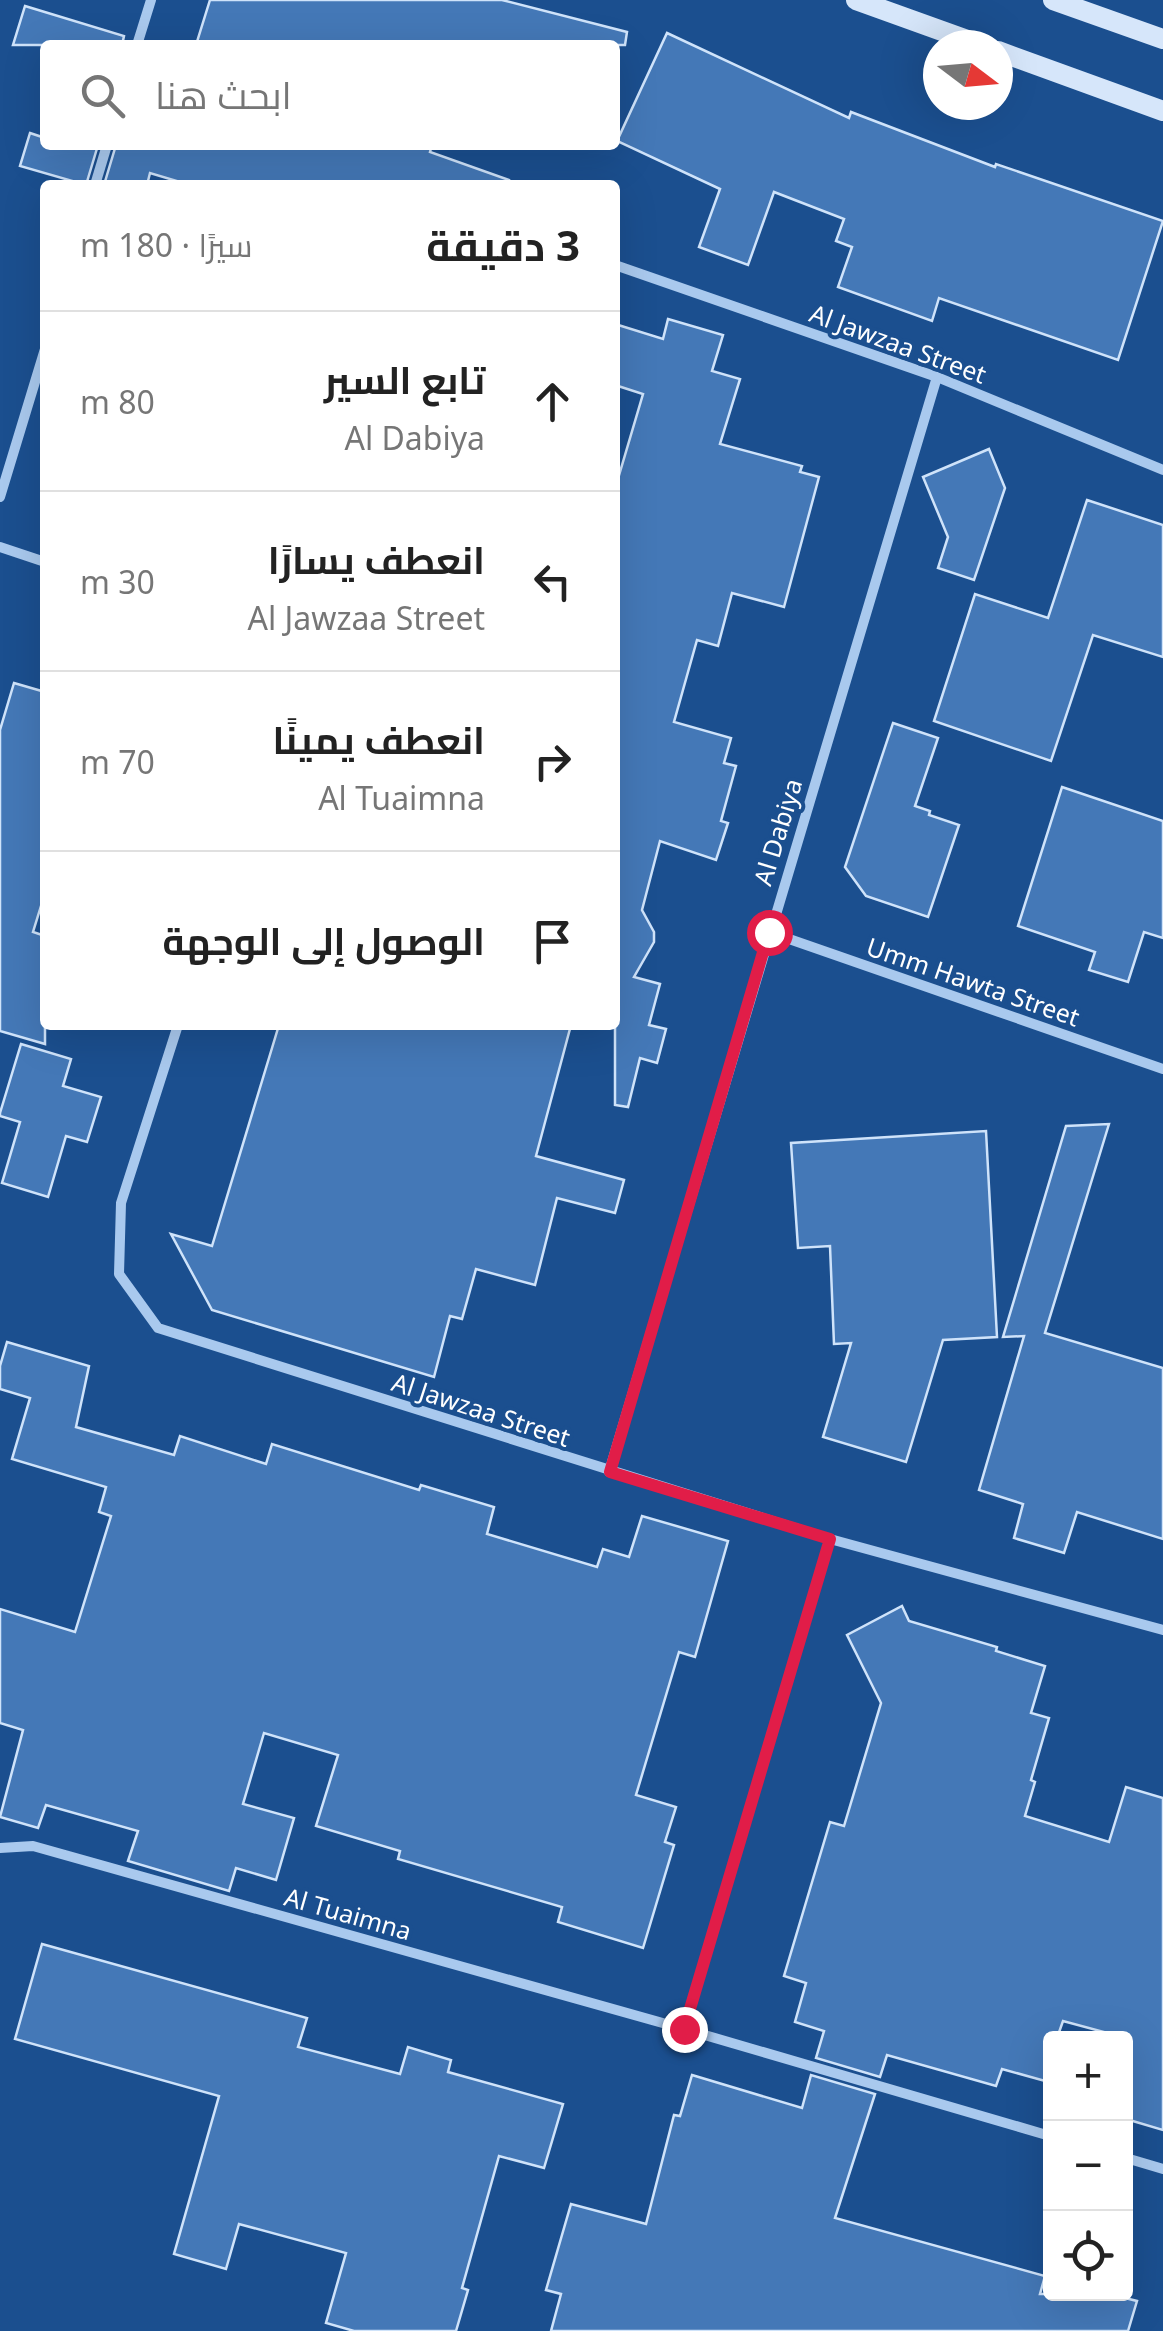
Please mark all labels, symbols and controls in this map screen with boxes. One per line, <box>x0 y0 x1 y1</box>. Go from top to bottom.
north arrow <box>923 30 1013 120</box>
search box <box>40 40 620 150</box>
icon: search <box>75 68 130 123</box>
text: ابحث هنا <box>155 68 292 120</box>
text: 3 دقيقة <box>426 216 580 273</box>
text: سيرًا · 180 m <box>80 223 252 266</box>
street label: Al Jawzaa Street <box>805 295 991 391</box>
text: تابع السير <box>324 353 485 405</box>
icon: ahead <box>525 374 580 429</box>
text: 80 m <box>80 380 155 423</box>
text: Al Dabiya <box>344 416 485 459</box>
text: انعطف يسارًا <box>268 533 485 585</box>
icon: left <box>525 554 580 609</box>
text: 30 m <box>80 560 155 603</box>
text: Al Jawzaa Street <box>248 596 485 639</box>
text: انعطف يمينًا <box>273 713 485 765</box>
icon: right <box>525 734 580 789</box>
text: 70 m <box>80 740 155 783</box>
street label: Al Dabiya <box>745 774 809 889</box>
text: Al Tuaimna <box>318 776 485 819</box>
route start <box>747 910 793 956</box>
text: الوصول إلى الوجهة <box>162 914 485 966</box>
icon: arrive <box>525 914 580 969</box>
street label: Umm Hawta Street <box>862 929 1084 1033</box>
street label: Al Jawzaa Street <box>388 1364 575 1454</box>
street label: Al Tuaimna <box>281 1879 416 1947</box>
route end <box>662 2007 708 2053</box>
map controls <box>1043 2031 1133 2301</box>
button: + <box>1043 2031 1133 2121</box>
button: − <box>1043 2121 1133 2211</box>
button: locate <box>1043 2211 1133 2301</box>

